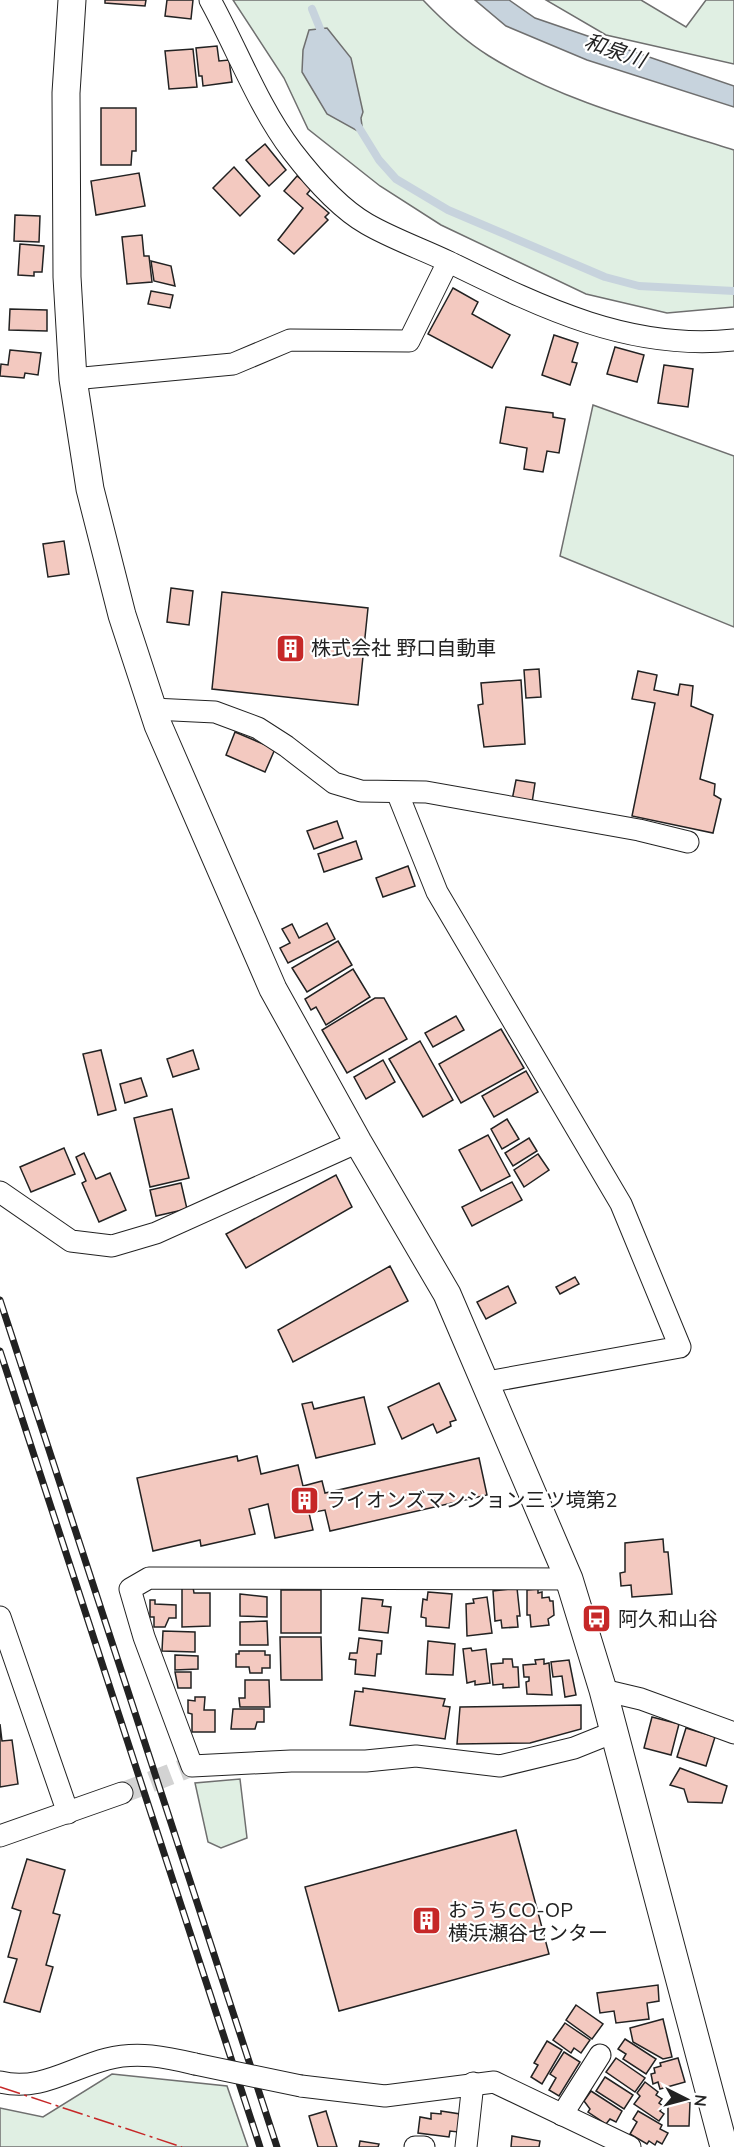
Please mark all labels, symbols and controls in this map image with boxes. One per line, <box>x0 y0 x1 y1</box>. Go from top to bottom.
water label: 和泉川 <box>581 28 651 75</box>
building icon: 株式会社 野口自動車 <box>274 632 306 664</box>
place label: 株式会社 野口自動車 <box>311 635 496 662</box>
building icon: ライオンズマンション三ツ境第2 <box>289 1484 321 1516</box>
place label: ライオンズマンション三ツ境第2 <box>326 1487 618 1514</box>
bus stop icon: 阿久和山谷 <box>581 1603 613 1635</box>
place label: 阿久和山谷 <box>618 1606 718 1633</box>
place label: おうちCO-OP 横浜瀬谷センター <box>448 1897 608 1947</box>
building icon: おうちCO-OP 横浜瀬谷センター <box>411 1905 443 1937</box>
north arrow <box>656 2069 716 2129</box>
text: N <box>688 2093 711 2108</box>

